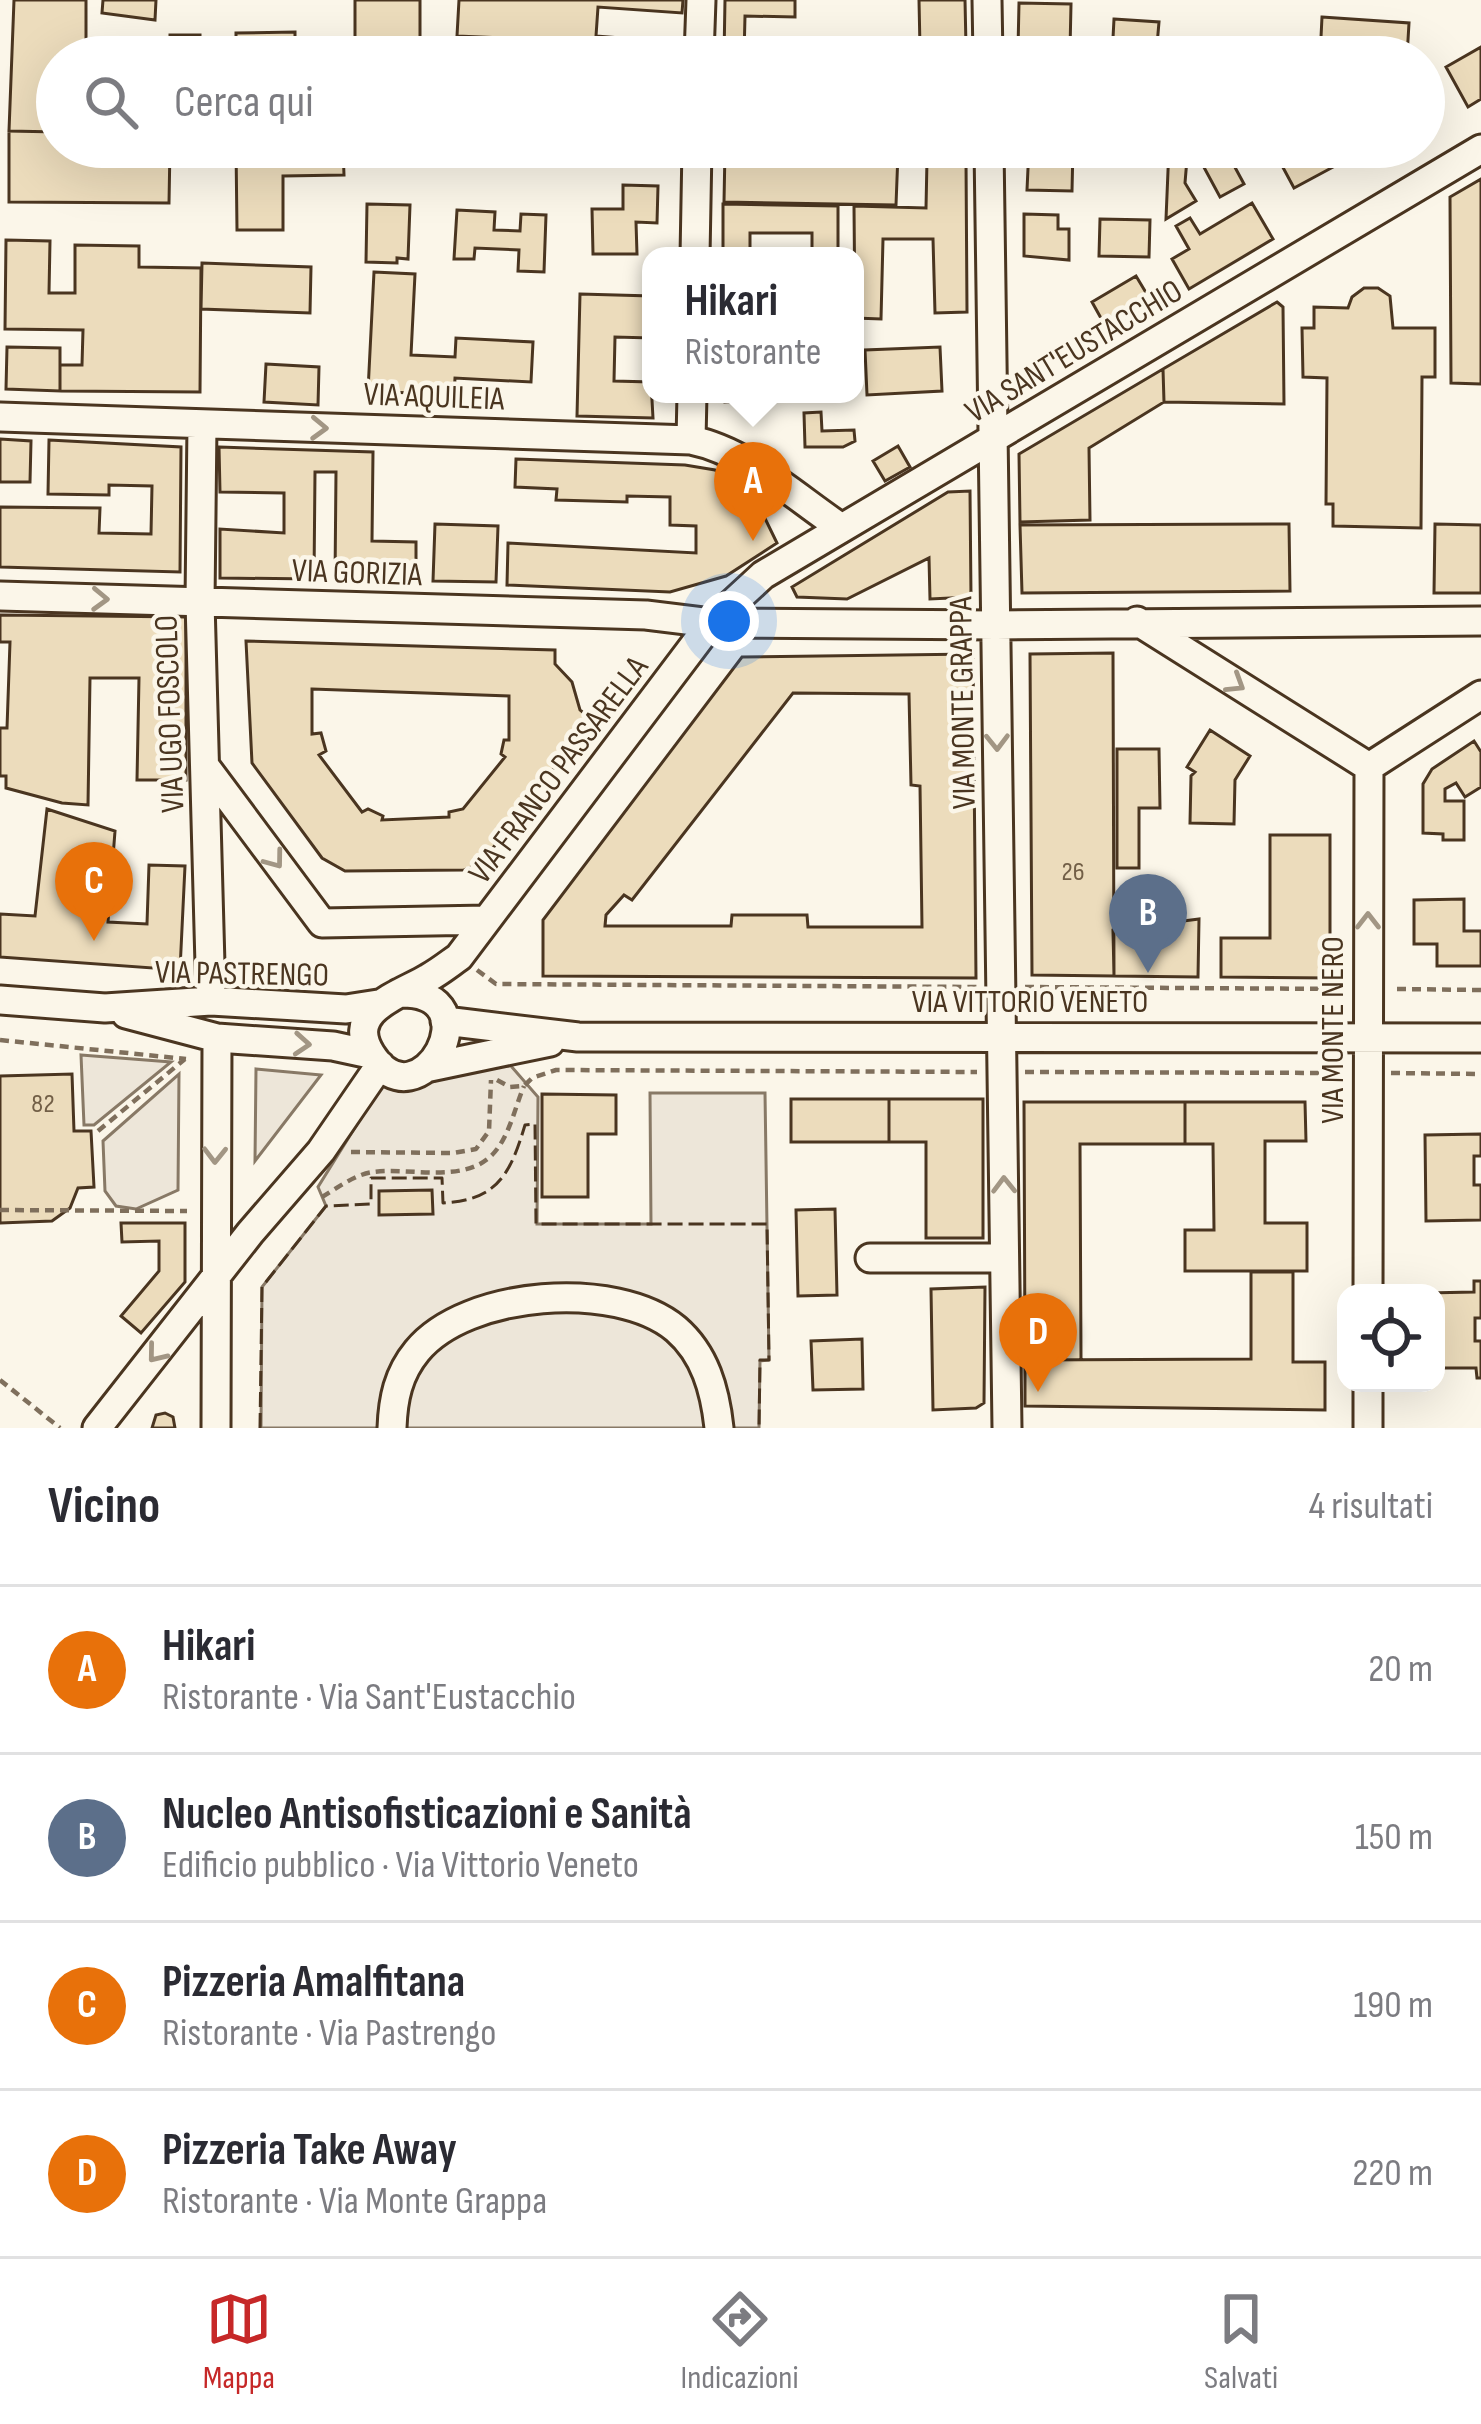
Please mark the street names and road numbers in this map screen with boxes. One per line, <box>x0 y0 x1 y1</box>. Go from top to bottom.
street label: VIA SANT'EUSTACCHIO <box>958 271 1190 432</box>
street label: VIA AQUILEIA <box>363 375 506 419</box>
street label: VIA GORIZIA <box>291 551 424 595</box>
street label: VIA MONTE GRAPPA <box>941 595 985 810</box>
street label: VIA UGO FOSCOLO <box>147 614 193 814</box>
street label: VIA FRANCO PASSARELLA <box>460 648 658 892</box>
street label: VIA MONTE NERO <box>1313 936 1353 1124</box>
street label: VIA PASTRENGO <box>155 952 329 996</box>
street label: VIA VITTORIO VENETO <box>912 982 1148 1022</box>

